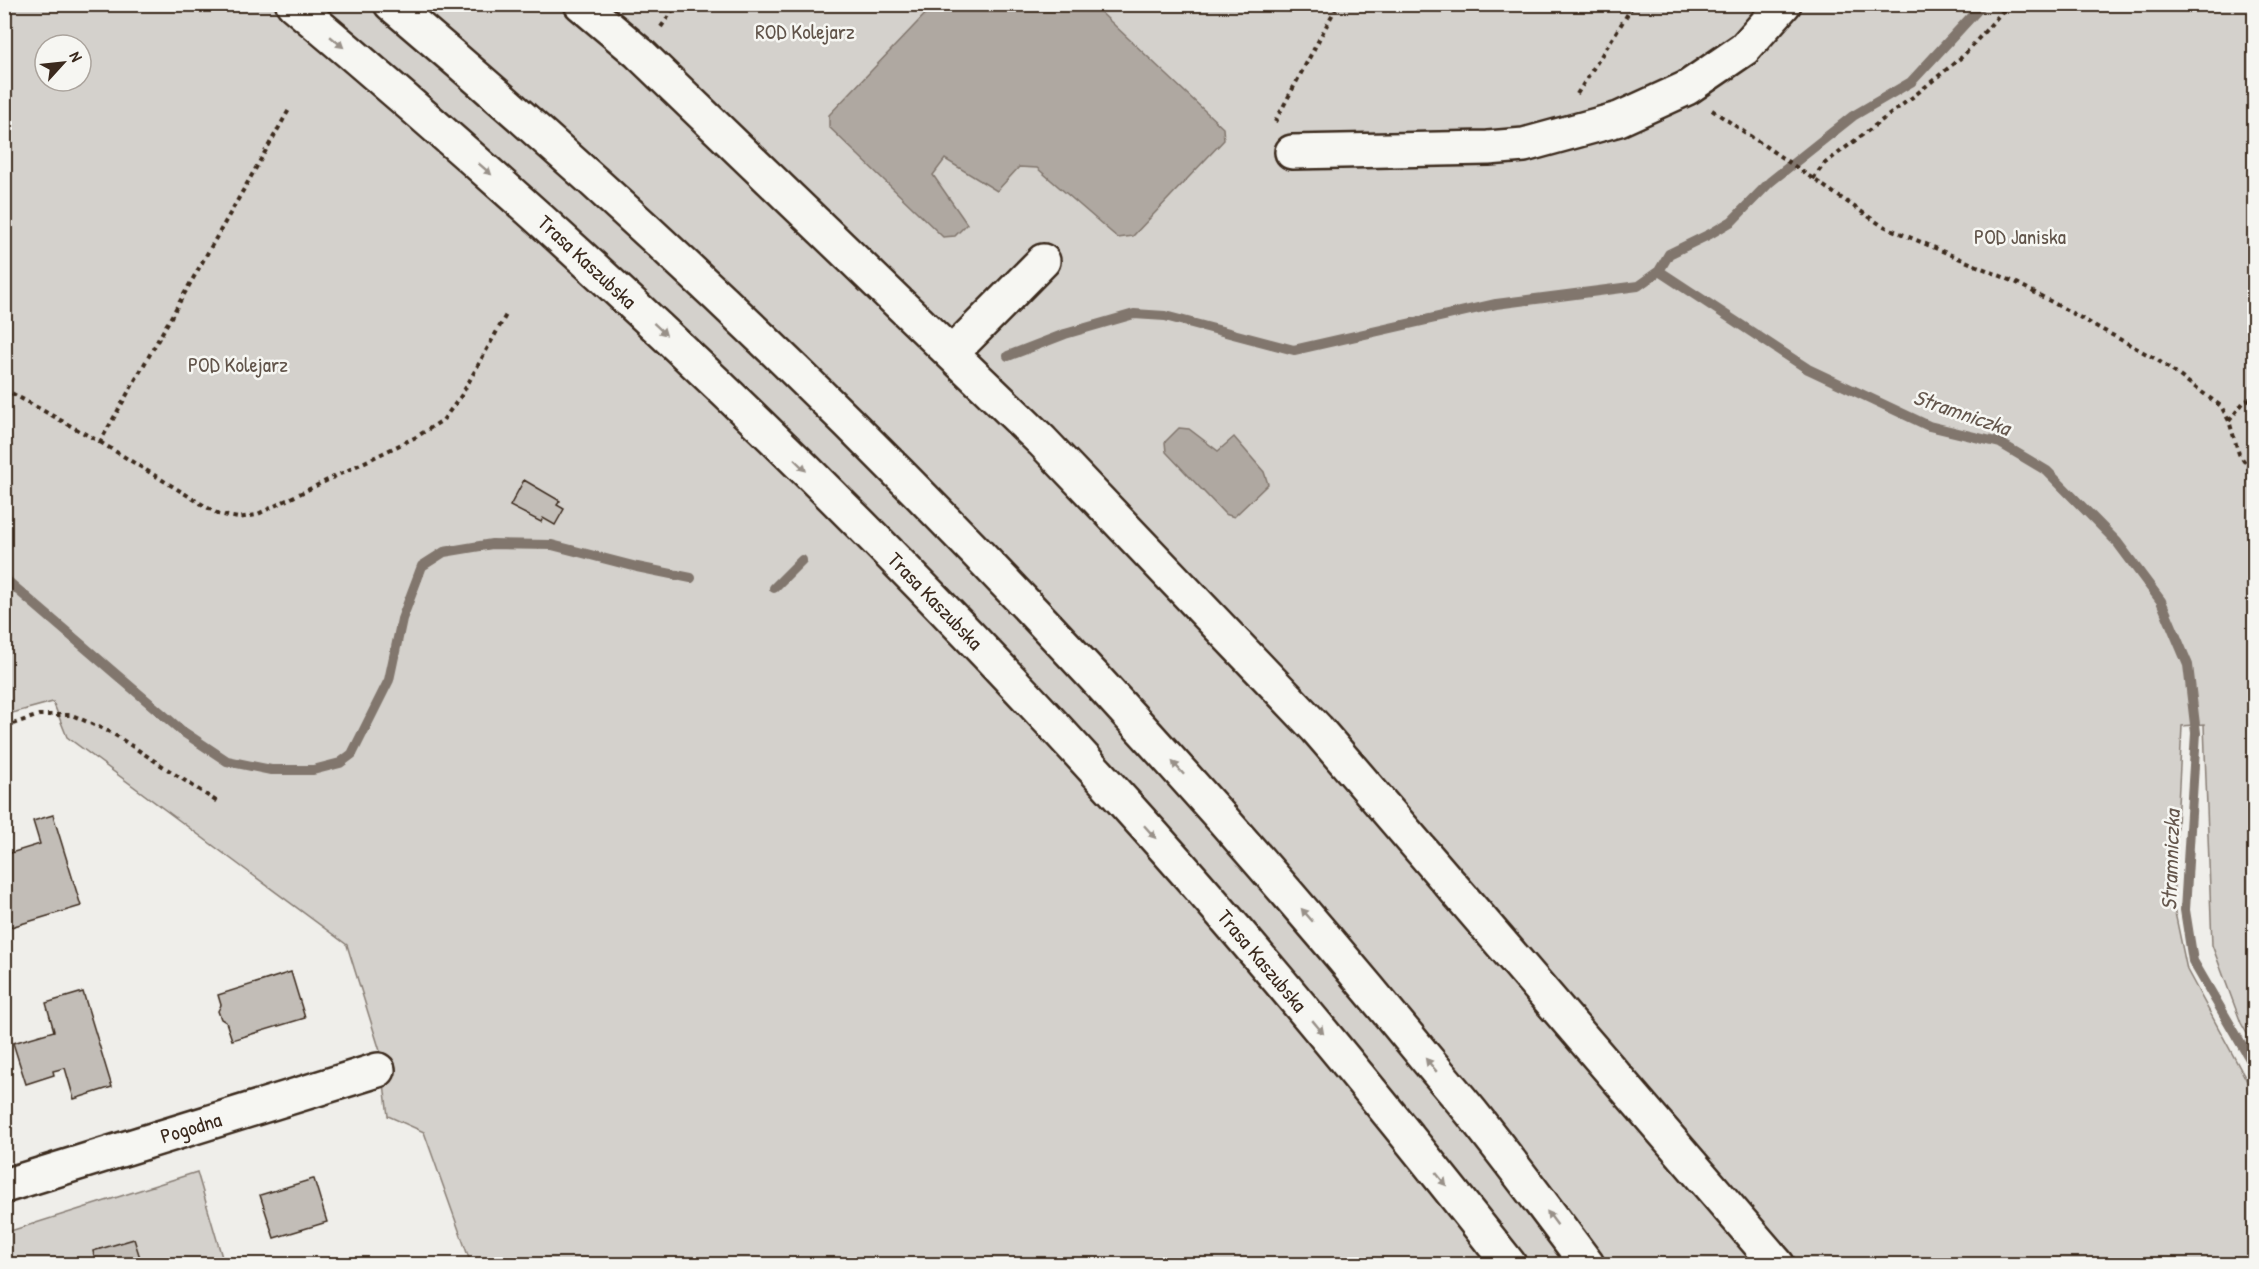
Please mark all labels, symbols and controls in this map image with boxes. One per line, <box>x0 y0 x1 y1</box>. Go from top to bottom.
park label: ROD Kolejarz <box>755 17 855 46</box>
north arrow <box>33 33 93 93</box>
one-way arrow <box>330 35 345 48</box>
text: N <box>65 47 88 65</box>
one-way arrow <box>477 162 492 175</box>
street label: Trasa Kaszubska <box>531 208 643 315</box>
park label: POD Janiska <box>1974 222 2066 251</box>
one-way arrow <box>652 322 667 335</box>
park label: POD Kolejarz <box>188 350 288 379</box>
water label: Stramniczka <box>1910 381 2017 443</box>
one-way arrow <box>793 457 807 471</box>
street label: Trasa Kaszubska <box>881 545 989 656</box>
one-way arrow <box>1172 761 1185 776</box>
water label: Stramniczka <box>2153 807 2187 911</box>
one-way arrow <box>1143 824 1157 839</box>
street label: Trasa Kaszubska <box>1211 903 1314 1018</box>
one-way arrow <box>1301 908 1314 923</box>
one-way arrow <box>1312 1019 1325 1035</box>
one-way arrow <box>1425 1058 1438 1073</box>
street label: Pogodna <box>157 1105 225 1150</box>
one-way arrow <box>1434 1171 1447 1186</box>
one-way arrow <box>1546 1210 1558 1226</box>

